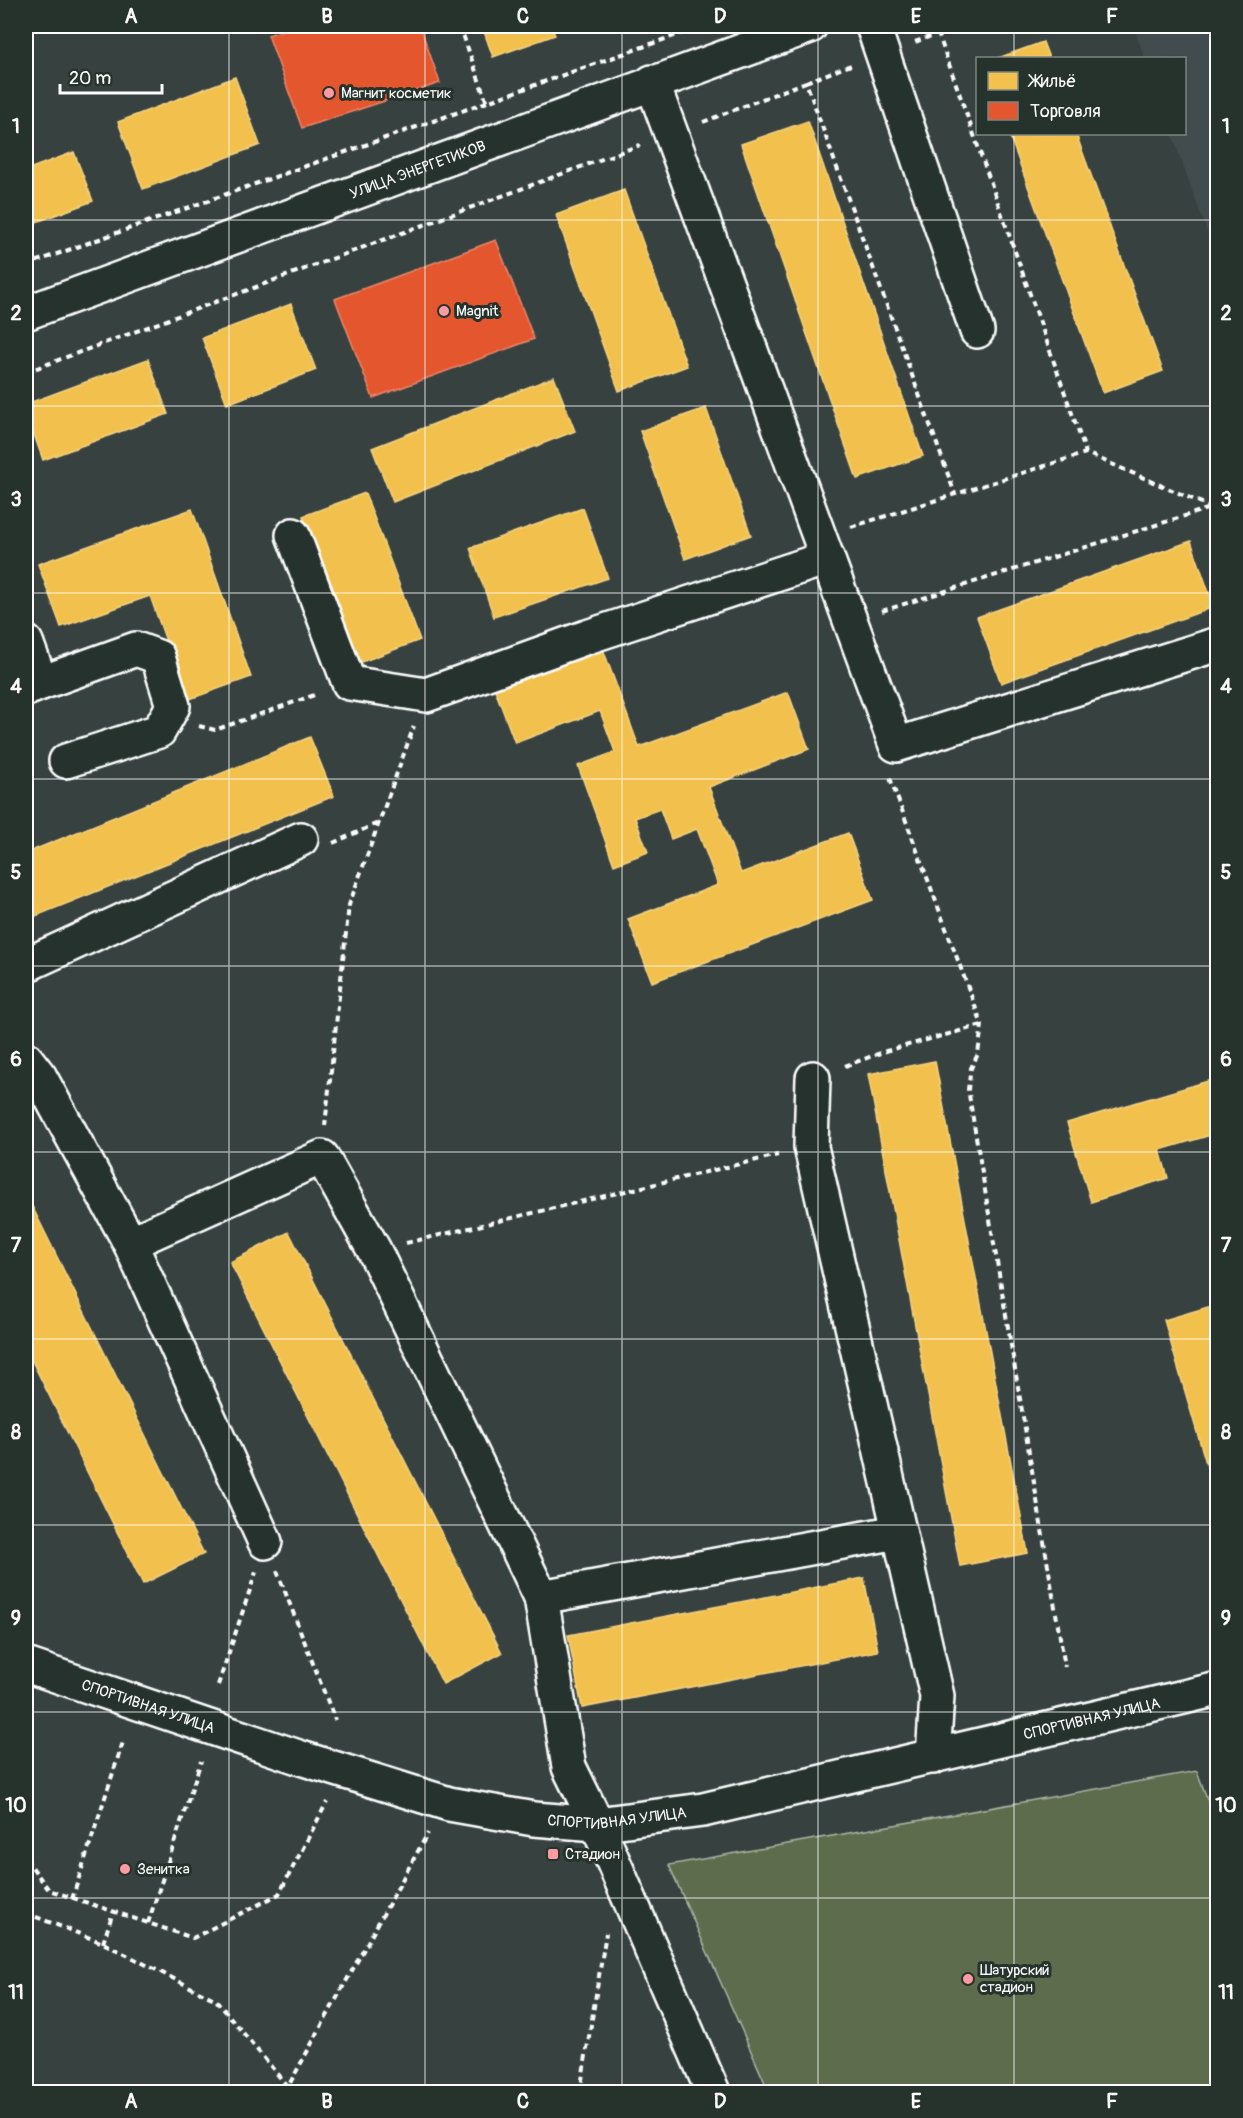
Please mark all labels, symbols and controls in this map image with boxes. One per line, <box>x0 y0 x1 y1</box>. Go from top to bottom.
text: A <box>125 4 138 29</box>
text: B <box>321 4 333 29</box>
text: C <box>517 4 529 29</box>
text: D <box>714 4 727 29</box>
text: E <box>911 4 922 29</box>
text: F <box>1106 4 1118 29</box>
scale bar <box>60 57 162 95</box>
legend <box>976 57 1186 135</box>
text: 20 m <box>69 67 111 90</box>
text: Жильё <box>1027 70 1076 93</box>
place label: Магнит косметик <box>341 84 452 103</box>
marker: Магнит косметик <box>322 86 336 100</box>
text: Торговля <box>1030 100 1101 123</box>
text: 1 <box>12 114 20 139</box>
text: 1 <box>1222 114 1230 139</box>
street label: УЛИЦА ЭНЕРГЕТИКОВ <box>347 137 488 204</box>
text: 2 <box>10 301 22 326</box>
text: 2 <box>1220 301 1232 326</box>
place label: Magnit <box>456 302 499 321</box>
marker: Magnit <box>437 304 451 318</box>
text: 3 <box>10 487 22 512</box>
text: 3 <box>1220 487 1232 512</box>
text: 4 <box>10 674 22 699</box>
text: 4 <box>1220 674 1232 699</box>
text: 5 <box>11 860 22 885</box>
text: 5 <box>1221 860 1232 885</box>
text: 6 <box>10 1047 22 1072</box>
text: 6 <box>1220 1047 1232 1072</box>
text: 7 <box>11 1233 22 1258</box>
text: 7 <box>1221 1233 1232 1258</box>
text: 8 <box>11 1420 21 1445</box>
text: 8 <box>1221 1420 1231 1445</box>
text: 9 <box>11 1606 21 1631</box>
text: 9 <box>1221 1606 1231 1631</box>
street label: СПОРТИВНАЯ УЛИЦА <box>79 1675 218 1738</box>
street label: СПОРТИВНАЯ УЛИЦА <box>1022 1694 1162 1744</box>
text: 10 <box>5 1793 27 1818</box>
text: 10 <box>1215 1793 1237 1818</box>
street label: СПОРТИВНАЯ УЛИЦА <box>547 1803 688 1834</box>
place label: Стадион <box>565 1845 620 1864</box>
marker: Стадион <box>546 1847 560 1861</box>
place label: Зенитка <box>137 1860 190 1879</box>
marker: Зенитка <box>118 1862 132 1876</box>
place label: Шатурский стадион <box>980 1961 1049 1997</box>
marker: Шатурский стадион <box>961 1972 975 1986</box>
text: 11 <box>8 1980 24 2005</box>
text: 11 <box>1218 1980 1234 2005</box>
text: A <box>125 2089 138 2114</box>
text: B <box>321 2089 333 2114</box>
text: C <box>517 2089 529 2114</box>
text: D <box>714 2089 727 2114</box>
text: E <box>911 2089 922 2114</box>
text: F <box>1106 2089 1118 2114</box>

